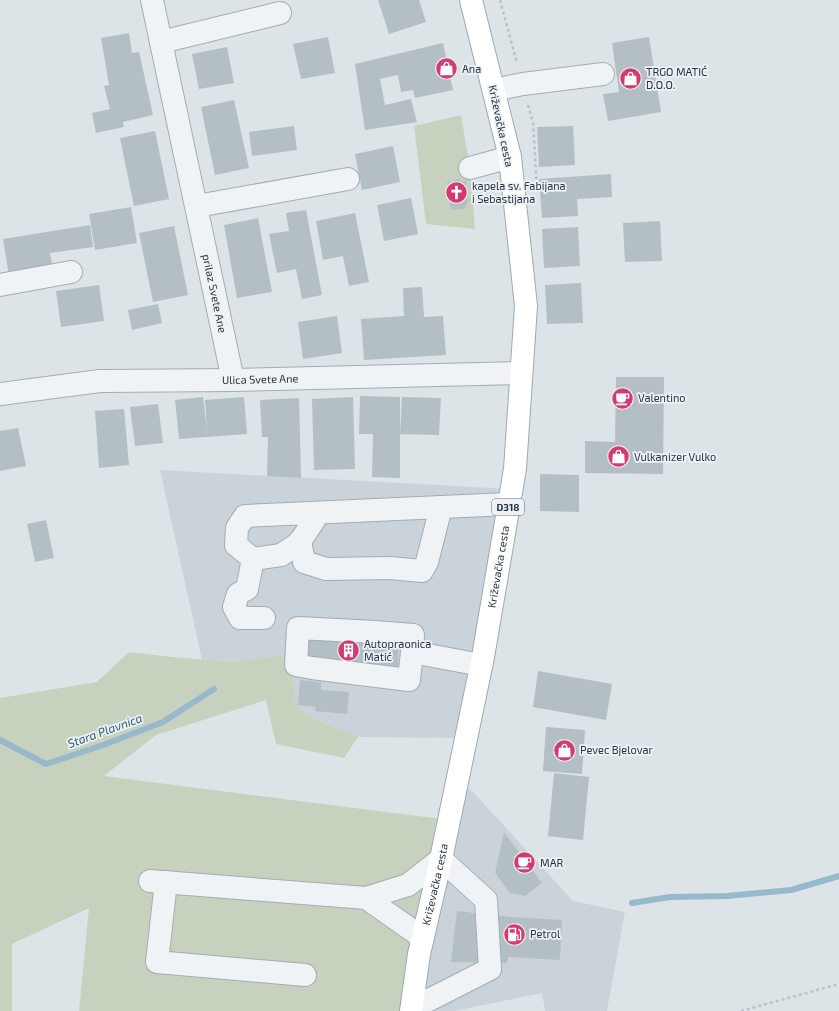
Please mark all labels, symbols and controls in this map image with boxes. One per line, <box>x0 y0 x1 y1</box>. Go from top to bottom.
shop icon: Ana <box>433 56 459 82</box>
place label: Ana <box>462 62 481 75</box>
shop icon: TRGO MATIĆ D.O.O. <box>618 65 644 91</box>
place label: TRGO MATIĆ D.O.O. <box>646 65 707 91</box>
street label: Križevačka cesta <box>486 84 517 168</box>
church icon: kapela sv. Fabijana i Sebastijana <box>444 179 470 205</box>
place label: kapela sv. Fabijana i Sebastijana <box>472 179 566 206</box>
street label: prilaz Svete Ane <box>200 253 230 334</box>
street label: Ulica Svete Ane <box>222 371 299 386</box>
cafe icon: Valentino <box>610 385 636 411</box>
place label: Valentino <box>638 391 686 404</box>
shop icon: Vulkanizer Vulko <box>605 444 631 470</box>
place label: Vulkanizer Vulko <box>634 450 716 463</box>
road number: D318 <box>492 499 524 515</box>
street label: Križevačka cesta <box>484 524 511 609</box>
building icon: Autopraonica Matić <box>336 637 362 663</box>
place label: Autopraonica Matić <box>364 637 431 663</box>
water label: Stara Plavnica <box>65 710 144 750</box>
shop icon: Pevec Bjelovar <box>551 737 577 763</box>
place label: Pevec Bjelovar <box>580 743 654 757</box>
street label: Križevačka cesta <box>419 842 450 926</box>
cafe icon: MAR <box>512 850 538 876</box>
place label: MAR <box>540 856 563 869</box>
fuel station icon: Petrol <box>502 921 528 947</box>
place label: Petrol <box>530 927 561 940</box>

